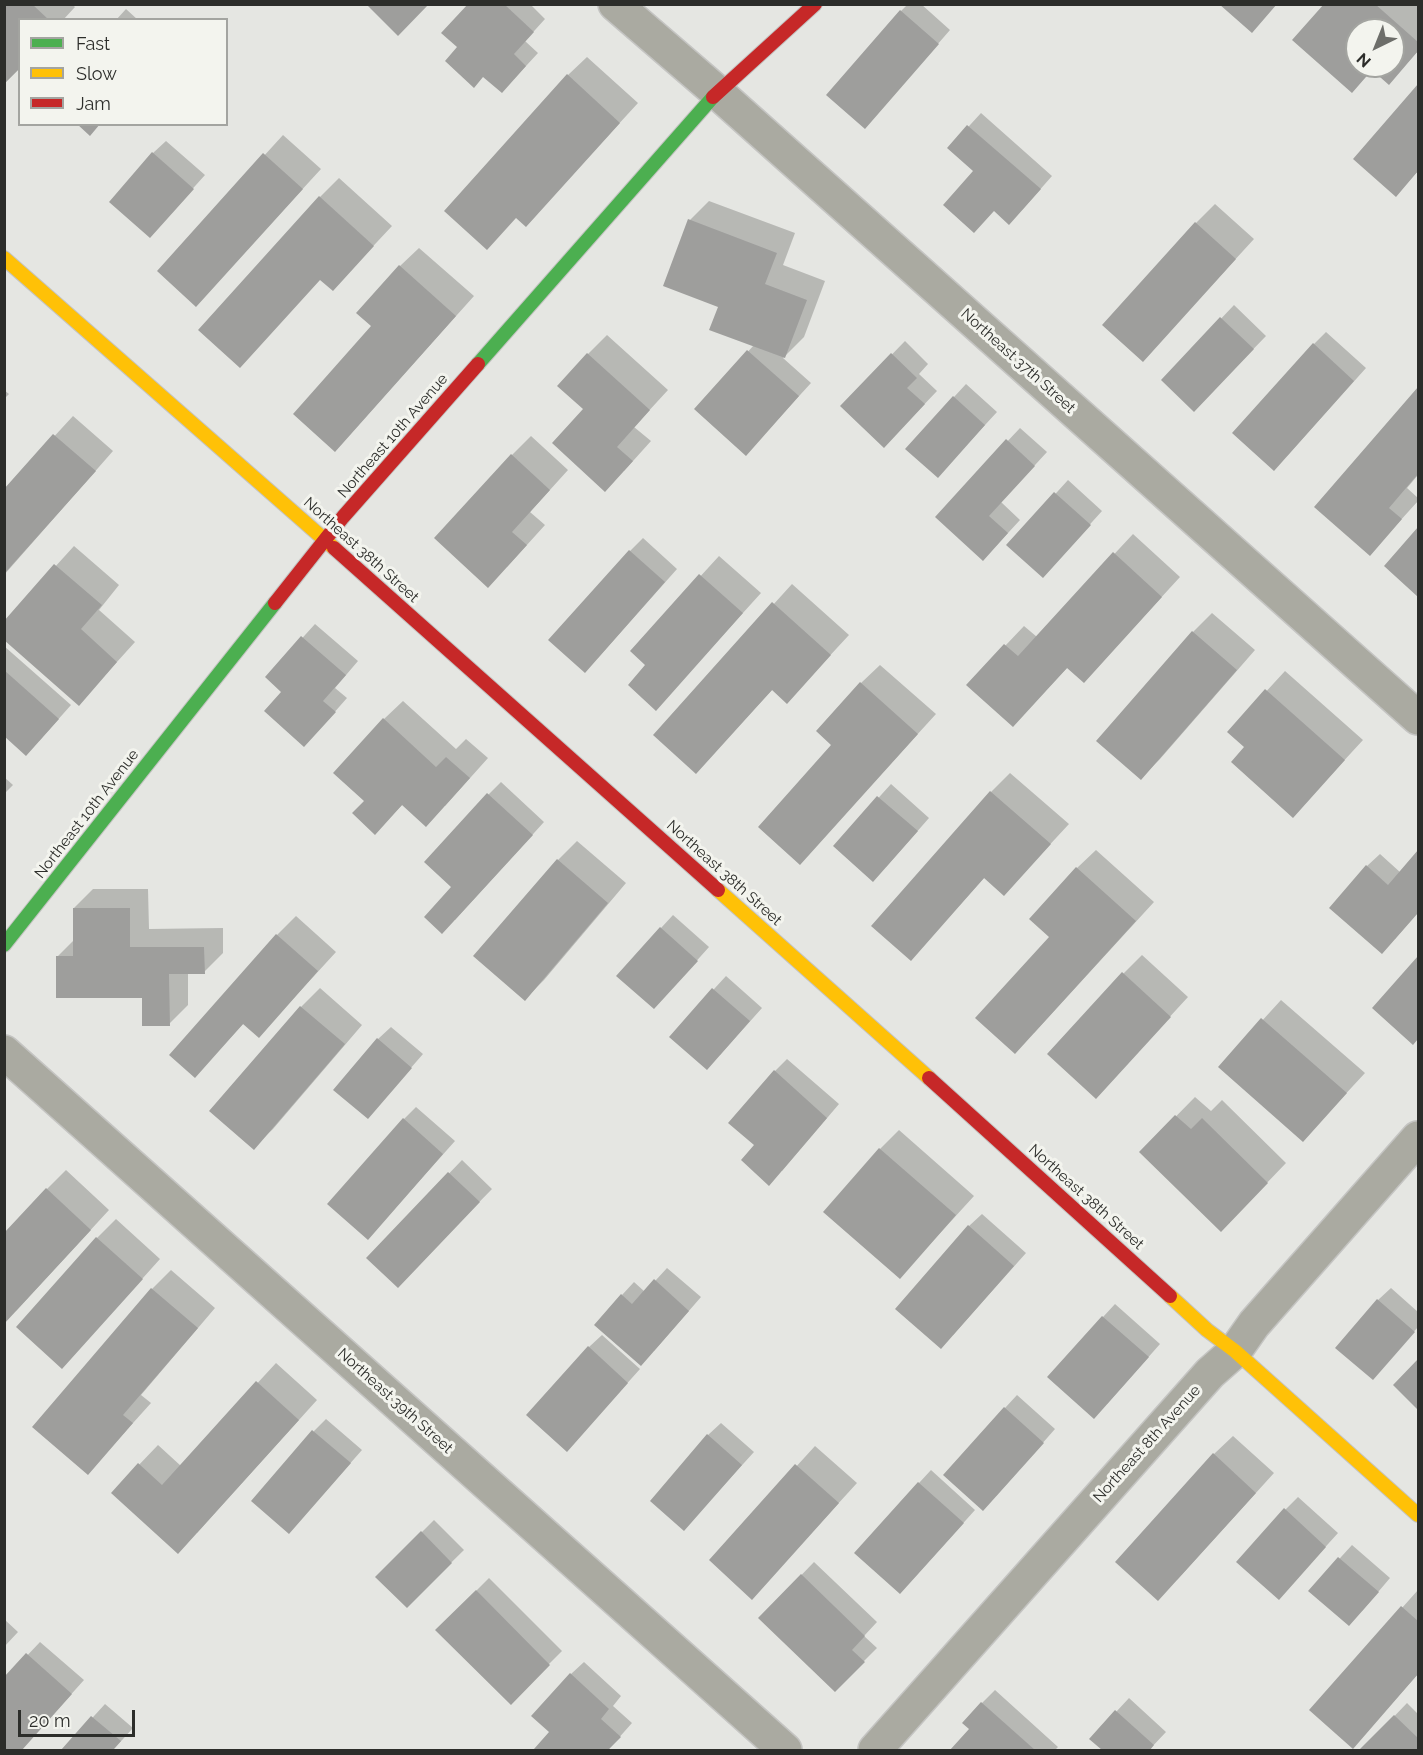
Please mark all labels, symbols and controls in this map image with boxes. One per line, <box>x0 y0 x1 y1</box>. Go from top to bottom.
legend <box>18 18 228 126</box>
north arrow <box>1345 18 1405 78</box>
text: Fast <box>76 33 110 54</box>
text: N <box>1353 49 1375 71</box>
text: Slow <box>76 63 117 84</box>
text: Jam <box>76 93 111 114</box>
street label: Northeast 37th Street <box>957 305 1079 417</box>
street label: Northeast 10th Avenue <box>334 370 452 502</box>
street label: Northeast 38th Street <box>300 494 422 606</box>
street label: Northeast 10th Avenue <box>31 746 143 882</box>
street label: Northeast 38th Street <box>663 817 785 929</box>
street label: Northeast 38th Street <box>1025 1141 1147 1253</box>
street label: Northeast 39th Street <box>334 1345 456 1457</box>
street label: Northeast 8th Avenue <box>1090 1382 1204 1506</box>
scale bar <box>21 1698 138 1736</box>
text: 20 m <box>29 1710 71 1731</box>

